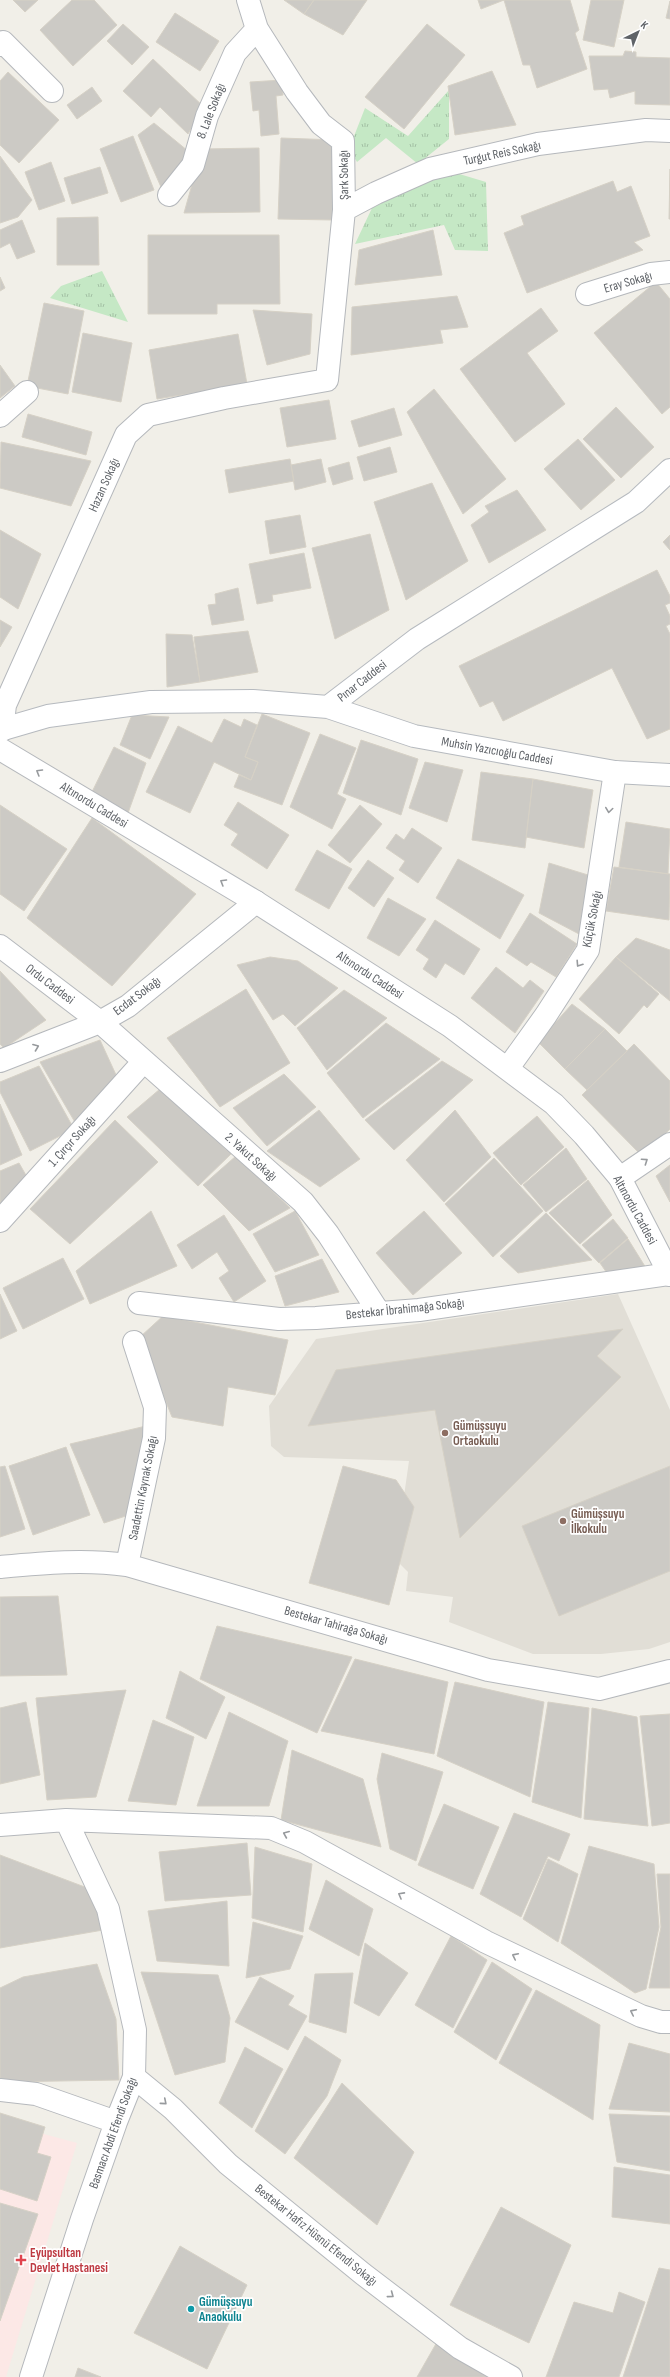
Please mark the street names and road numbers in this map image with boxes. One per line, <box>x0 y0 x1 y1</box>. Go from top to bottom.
street label: 8. Lale Sokağı <box>193 81 229 141</box>
street label: Turgut Reis Sokağı <box>462 137 542 169</box>
street label: Şark Sokağı <box>336 150 352 200</box>
street label: Eray Sokağı <box>602 267 654 297</box>
street label: Hazan Sokağı <box>85 456 123 514</box>
street label: Pınar Caddesi <box>334 657 390 705</box>
street label: Muhsin Yazıcıoğlu Caddesi <box>440 733 554 769</box>
street label: Altınordu Caddesi <box>56 778 131 831</box>
street label: Küçük Sokağı <box>579 889 605 949</box>
street label: Altınordu Caddesi <box>333 947 406 1002</box>
street label: Ordu Caddesi <box>22 960 78 1008</box>
street label: Ecdat Sokağı <box>110 973 164 1019</box>
street label: 1. Çırçır Sokağı <box>45 1112 99 1170</box>
street label: 2. Yakut Sokağı <box>222 1129 280 1185</box>
street label: Altınordu Caddesi <box>609 1172 660 1247</box>
street label: Bestekar İbrahimağa Sokağı <box>345 1294 465 1323</box>
street label: Saadettin Kaynak Sokağı <box>125 1434 161 1542</box>
street label: Bestekar Tahirağa Sokağı <box>282 1603 390 1647</box>
street label: Basmacı Abdi Efendi Sokağı <box>85 2075 141 2191</box>
street label: Bestekar Hafız Hüsnü Efendi Sokağı <box>252 2181 380 2289</box>

